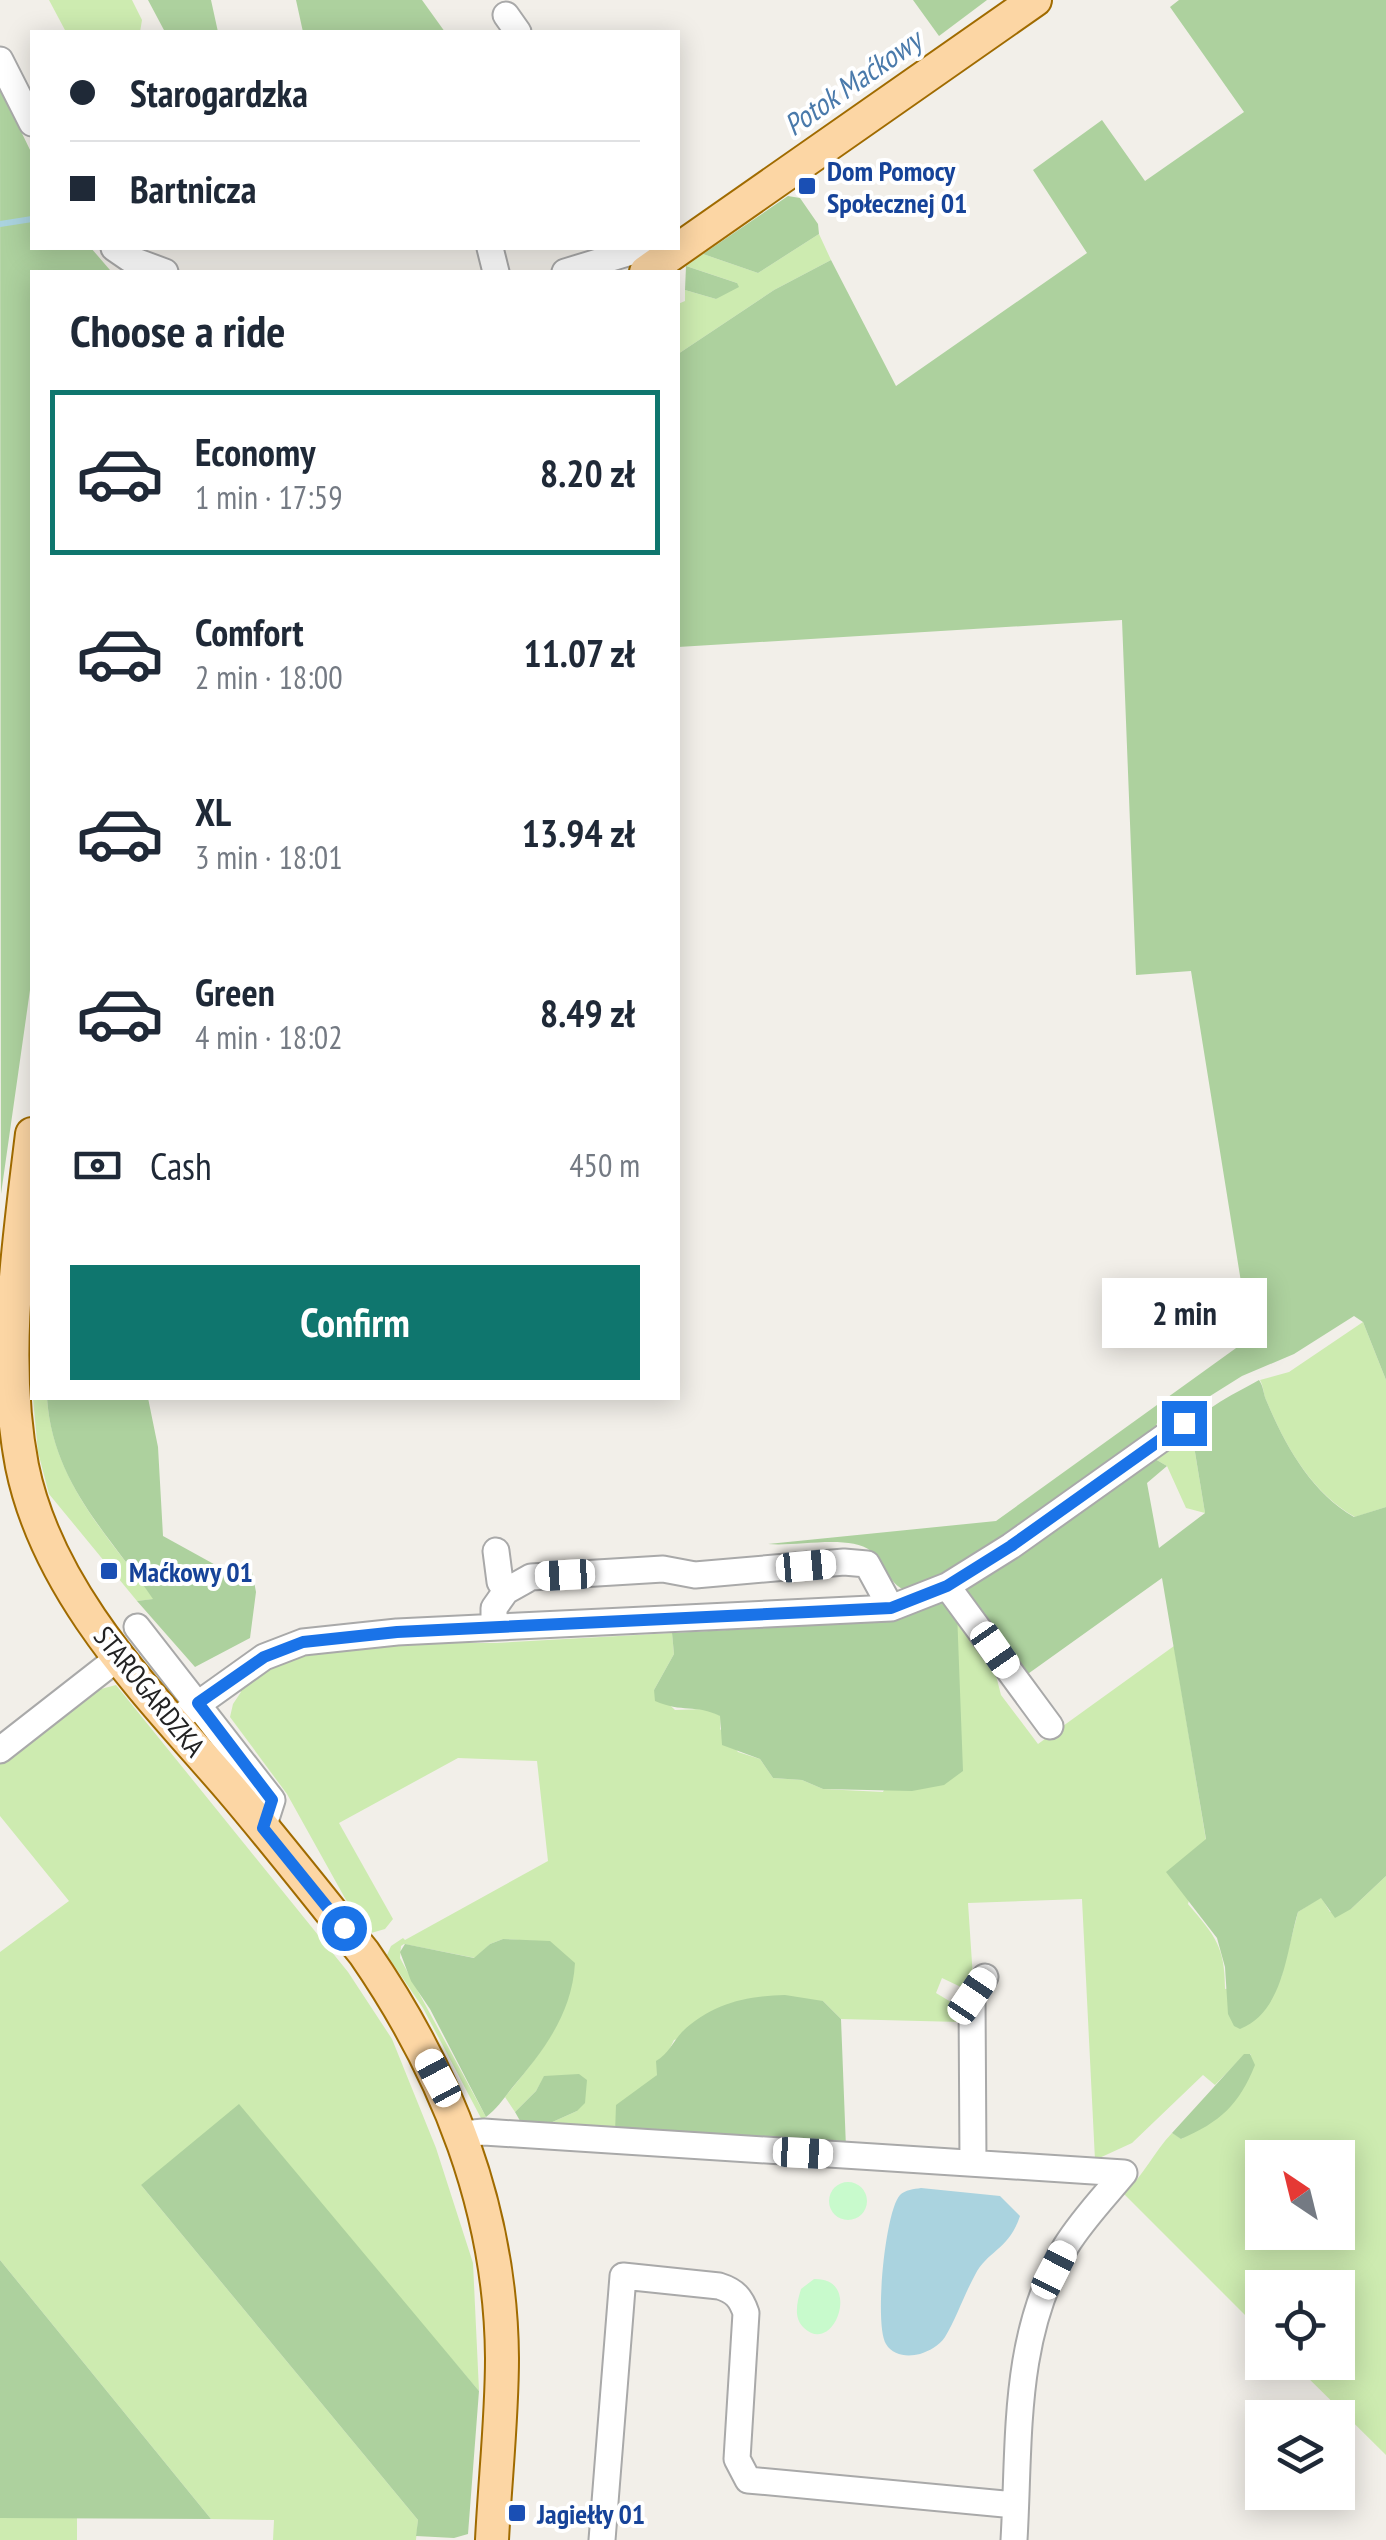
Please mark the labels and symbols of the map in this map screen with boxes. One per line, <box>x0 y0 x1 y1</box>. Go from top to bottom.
water label: Potok Maćkowy <box>776 18 931 144</box>
place label: Dom Pomocy Społecznej 01 <box>827 152 967 221</box>
marker: Dom Pomocy Społecznej 01 <box>796 175 818 197</box>
callout: 2 min <box>1102 1278 1266 1348</box>
route end <box>1162 1401 1207 1446</box>
car <box>775 1548 837 1584</box>
place label: Maćkowy 01 <box>129 1553 253 1590</box>
car <box>534 1558 596 1592</box>
marker: Maćkowy 01 <box>98 1560 120 1582</box>
car <box>966 1617 1024 1683</box>
street label: STAROGARDZKA <box>86 1618 214 1764</box>
route start <box>322 1906 367 1951</box>
car <box>943 1963 1001 2029</box>
car <box>411 2044 465 2112</box>
car <box>772 2136 834 2170</box>
north arrow <box>1245 2140 1355 2250</box>
car <box>1027 2236 1081 2304</box>
place label: Jagiełły 01 <box>536 2495 645 2532</box>
marker: Jagiełły 01 <box>506 2502 528 2524</box>

